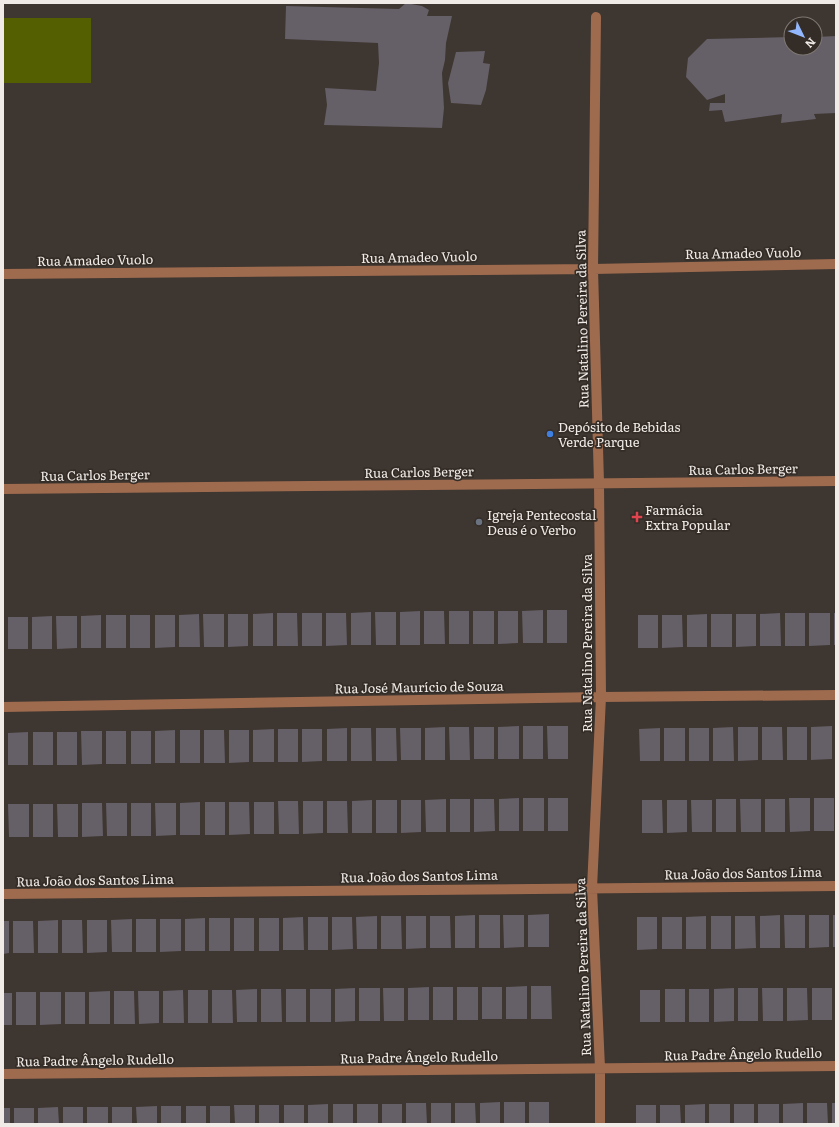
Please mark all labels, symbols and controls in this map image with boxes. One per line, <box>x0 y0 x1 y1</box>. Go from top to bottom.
north arrow <box>783 16 823 56</box>
text: N <box>802 35 820 52</box>
street label: Rua Natalino Pereira da Silva <box>570 230 593 408</box>
street label: Rua Amadeo Vuolo <box>685 242 802 263</box>
street label: Rua Amadeo Vuolo <box>361 246 478 267</box>
street label: Rua Amadeo Vuolo <box>37 249 154 270</box>
place label: Depósito de Bebidas Verde Parque <box>558 417 680 451</box>
marker: Depósito de Bebidas Verde Parque <box>545 429 555 439</box>
street label: Rua Carlos Berger <box>688 458 799 479</box>
street label: Rua Carlos Berger <box>364 461 475 482</box>
street label: Rua Carlos Berger <box>40 464 151 485</box>
place label: Farmácia Extra Popular <box>645 500 731 534</box>
place label: Igreja Pentecostal Deus é o Verbo <box>487 505 597 539</box>
marker: Farmácia Extra Popular <box>632 512 642 522</box>
marker: Igreja Pentecostal Deus é o Verbo <box>474 517 484 527</box>
street label: Rua Natalino Pereira da Silva <box>577 554 596 732</box>
street label: Rua José Maurício de Souza <box>334 676 504 697</box>
street label: Rua João dos Santos Lima <box>664 862 822 883</box>
street label: Rua João dos Santos Lima <box>340 865 498 886</box>
street label: Rua João dos Santos Lima <box>16 869 174 890</box>
street label: Rua Natalino Pereira da Silva <box>570 878 595 1057</box>
street label: Rua Padre Ângelo Rudello <box>664 1043 823 1064</box>
street label: Rua Padre Ângelo Rudello <box>340 1046 499 1067</box>
street label: Rua Padre Ângelo Rudello <box>16 1049 175 1070</box>

